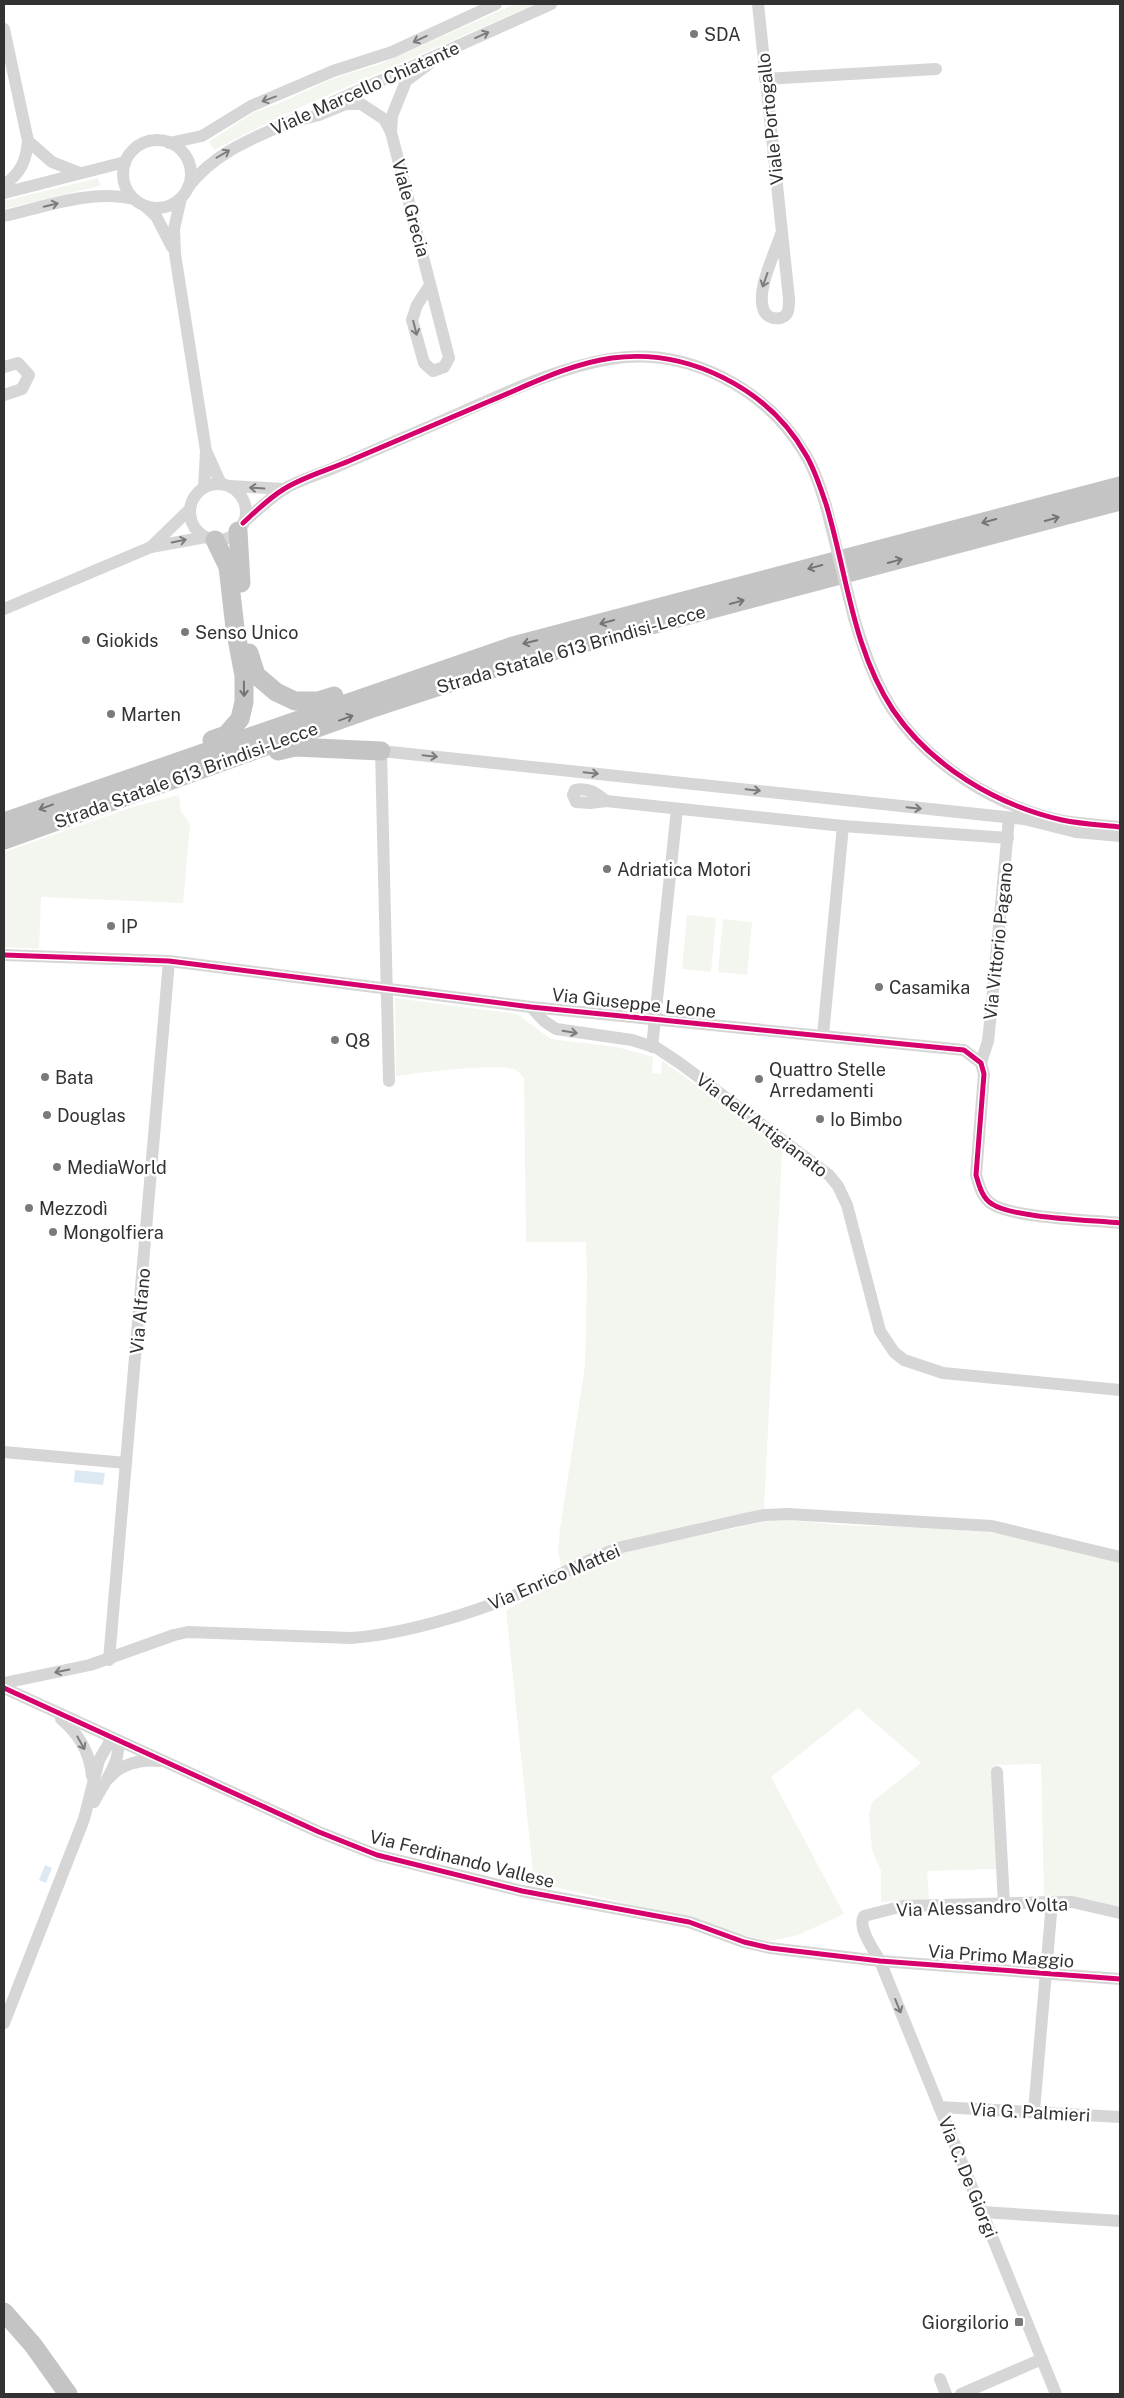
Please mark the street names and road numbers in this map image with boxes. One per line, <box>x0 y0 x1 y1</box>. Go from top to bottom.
street label: Viale Marcello Chiatante <box>268 37 462 139</box>
street label: Viale Portogallo <box>753 52 787 186</box>
street label: Viale Grecia <box>388 157 434 259</box>
street label: Strada Statale 613 Brindisi-Lecce <box>434 600 708 698</box>
street label: Strada Statale 613 Brindisi-Lecce <box>51 717 321 833</box>
street label: Via Vittorio Pagano <box>979 861 1017 1021</box>
street label: Via Giuseppe Leone <box>551 984 717 1022</box>
street label: Via dell'Artigianato <box>692 1069 832 1181</box>
street label: Via Alfano <box>126 1267 154 1355</box>
street label: Via Enrico Mattei <box>485 1540 623 1614</box>
street label: Via Ferdinando Vallese <box>367 1826 557 1892</box>
street label: Via Alessandro Volta <box>896 1894 1068 1920</box>
street label: Via Primo Maggio <box>927 1940 1075 1972</box>
street label: Via G. Palmieri <box>969 2098 1091 2126</box>
street label: Via C. De Giorgi <box>934 2113 1002 2241</box>

